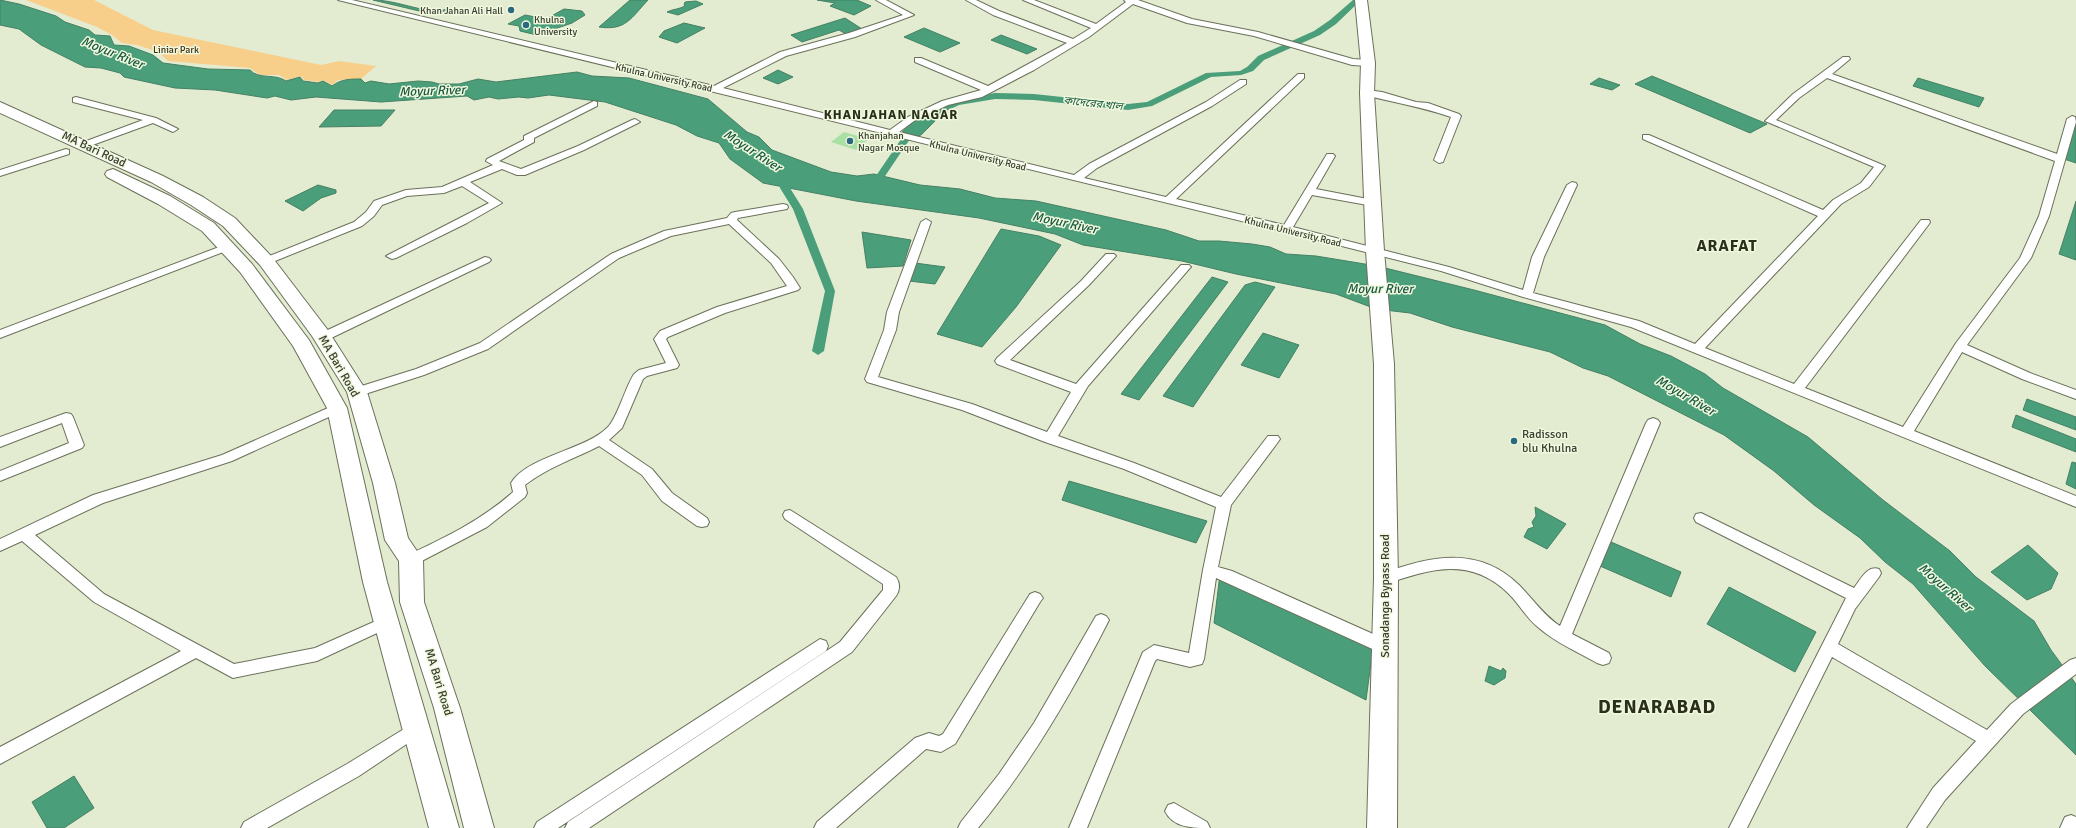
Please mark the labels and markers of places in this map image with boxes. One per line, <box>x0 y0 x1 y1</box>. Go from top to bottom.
place label: Khan Jahan Ali Hall <box>420 5 503 17</box>
marker: Khan Jahan Ali Hall <box>506 5 516 15</box>
place label: Khulna University <box>534 14 577 38</box>
marker: Khulna University <box>521 20 531 30</box>
place label: Khanjahan Nagar Mosque <box>858 130 919 154</box>
marker: Khanjahan Nagar Mosque <box>845 136 855 146</box>
place label: Radisson blu Khulna <box>1522 427 1577 456</box>
marker: Radisson blu Khulna <box>1509 436 1519 446</box>

